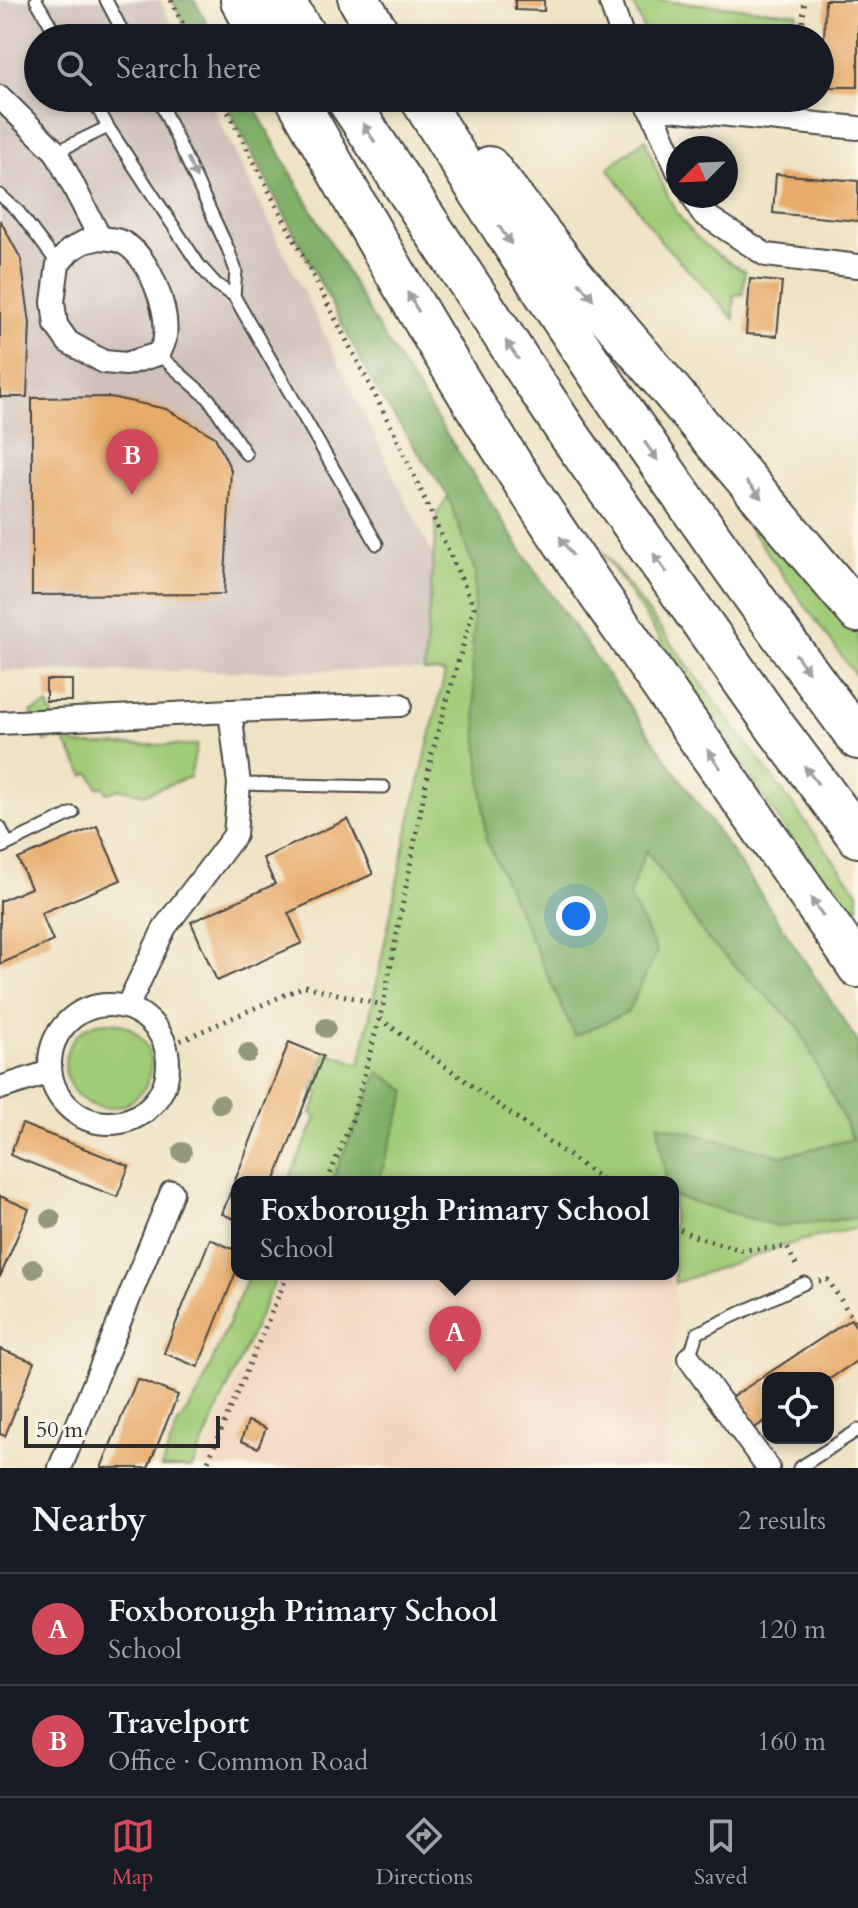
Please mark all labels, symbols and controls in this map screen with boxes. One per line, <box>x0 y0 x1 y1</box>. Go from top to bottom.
search box <box>24 24 834 112</box>
icon: search <box>52 46 96 90</box>
text: Search here <box>116 48 261 89</box>
one-way arrow <box>361 122 376 143</box>
north arrow <box>666 136 738 208</box>
one-way arrow <box>185 157 198 180</box>
one-way arrow <box>498 225 513 246</box>
one-way arrow <box>577 281 594 301</box>
one-way arrow <box>406 291 420 313</box>
one-way arrow <box>505 339 520 360</box>
pin: B <box>106 429 158 495</box>
one-way arrow <box>643 440 658 461</box>
one-way arrow <box>745 480 762 500</box>
one-way arrow <box>559 535 574 556</box>
one-way arrow <box>653 553 668 574</box>
one-way arrow <box>794 652 809 673</box>
one-way arrow <box>707 749 723 770</box>
one-way arrow <box>804 765 820 785</box>
your location <box>556 896 596 936</box>
one-way arrow <box>810 896 825 917</box>
popup <box>231 1176 679 1280</box>
text: Foxborough Primary School <box>260 1190 650 1231</box>
text: School <box>260 1231 334 1266</box>
pin: A <box>429 1306 481 1372</box>
map controls <box>762 1372 834 1444</box>
button: locate <box>762 1372 834 1444</box>
scale bar <box>24 1412 220 1448</box>
text: 50 m <box>36 1415 83 1445</box>
text: Nearby <box>32 1497 147 1543</box>
text: 2 results <box>738 1503 826 1538</box>
text: Foxborough Primary School <box>108 1591 498 1632</box>
text: A <box>48 1612 68 1647</box>
text: 120 m <box>757 1612 826 1647</box>
text: School <box>108 1632 182 1667</box>
text: Travelport <box>108 1703 249 1744</box>
text: B <box>49 1724 67 1759</box>
text: 160 m <box>757 1724 826 1759</box>
text: Office · Common Road <box>108 1744 368 1779</box>
tab: Map <box>111 1814 155 1892</box>
tab: Directions <box>376 1814 473 1892</box>
tab: Saved <box>694 1814 747 1892</box>

